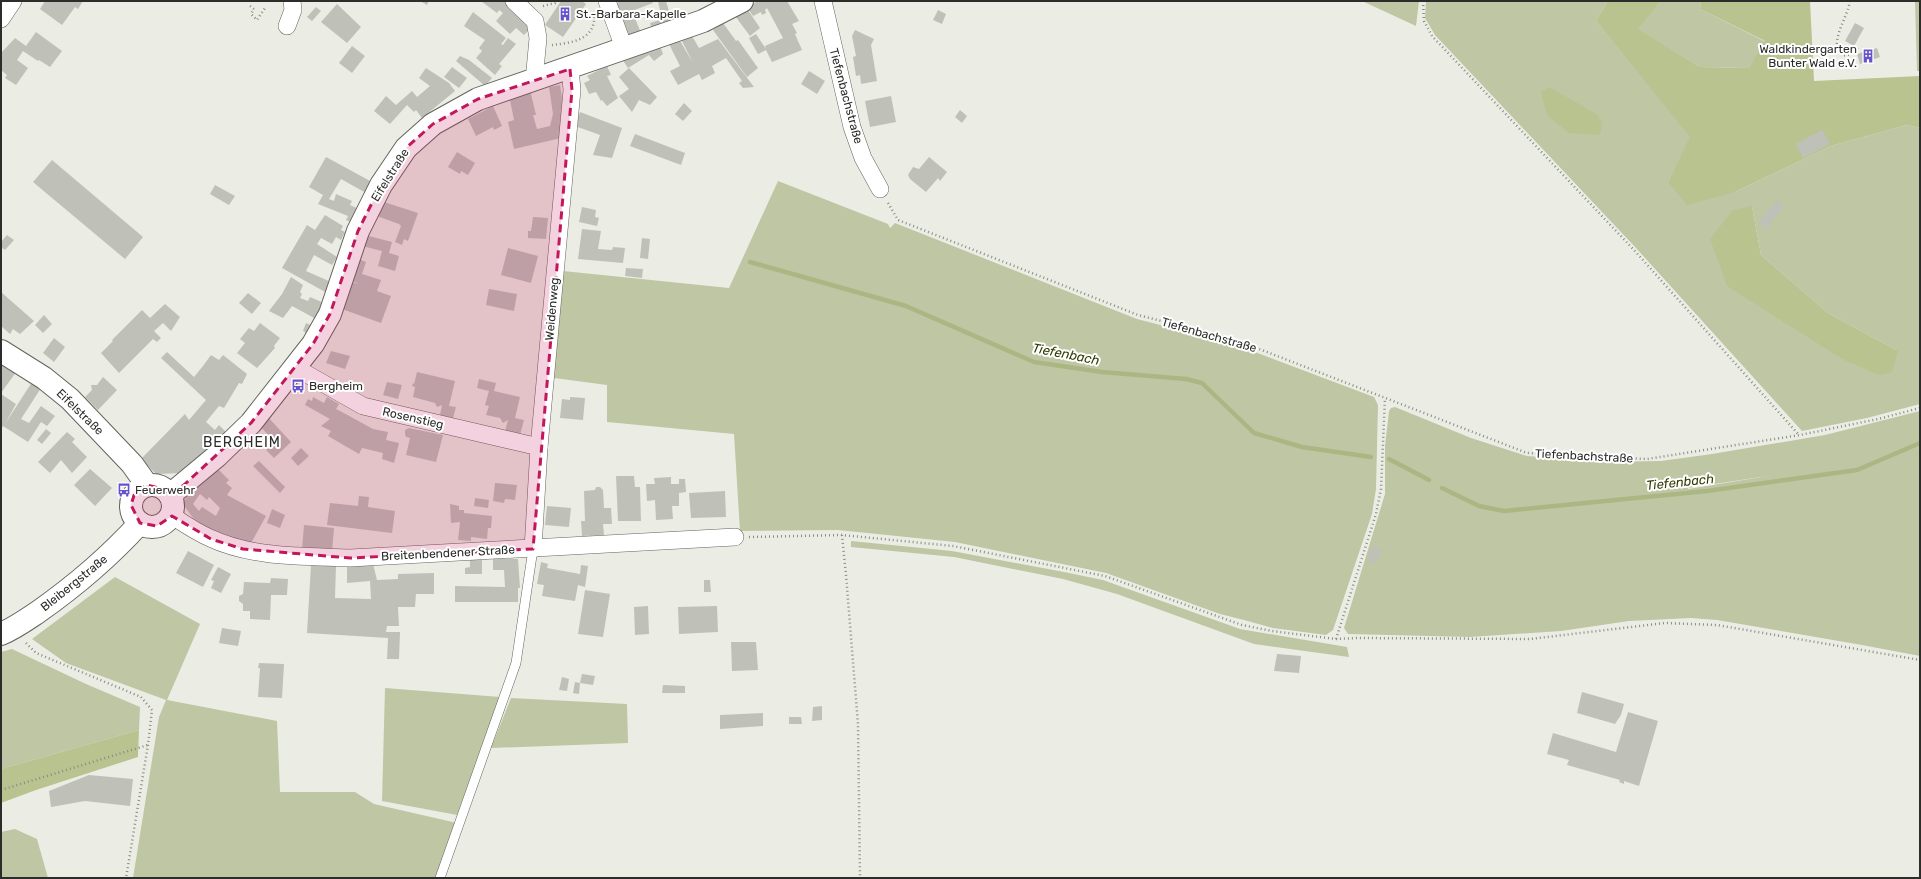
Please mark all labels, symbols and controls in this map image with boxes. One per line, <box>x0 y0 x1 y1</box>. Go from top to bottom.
building icon: St.-Barbara-Kapelle <box>557 6 573 22</box>
place label: St.-Barbara-Kapelle <box>576 7 687 21</box>
place label: Waldkindergarten Bunter Wald e.V. <box>1759 42 1857 70</box>
street label: Tiefenbachstraße <box>827 47 866 146</box>
building icon: Waldkindergarten Bunter Wald e.V. <box>1860 48 1876 64</box>
street label: Eifelstraße <box>368 146 412 204</box>
street label: Weidenweg <box>542 277 562 341</box>
street label: Tiefenbachstraße <box>1160 315 1258 355</box>
water label: Tiefenbach <box>1031 340 1101 368</box>
bus stop icon: Bergheim <box>290 378 306 394</box>
place label: Bergheim <box>309 379 363 393</box>
street label: Eifelstraße <box>54 386 107 438</box>
street label: Rosenstieg <box>381 404 445 432</box>
district label: BERGHEIM <box>203 434 281 451</box>
street label: Tiefenbachstraße <box>1535 446 1634 466</box>
water label: Tiefenbach <box>1645 471 1715 493</box>
bus stop icon: Feuerwehr <box>116 482 132 498</box>
place label: Feuerwehr <box>135 483 196 497</box>
street label: Breitenbendener Straße <box>381 542 516 563</box>
street label: Bleibergstraße <box>38 552 110 614</box>

